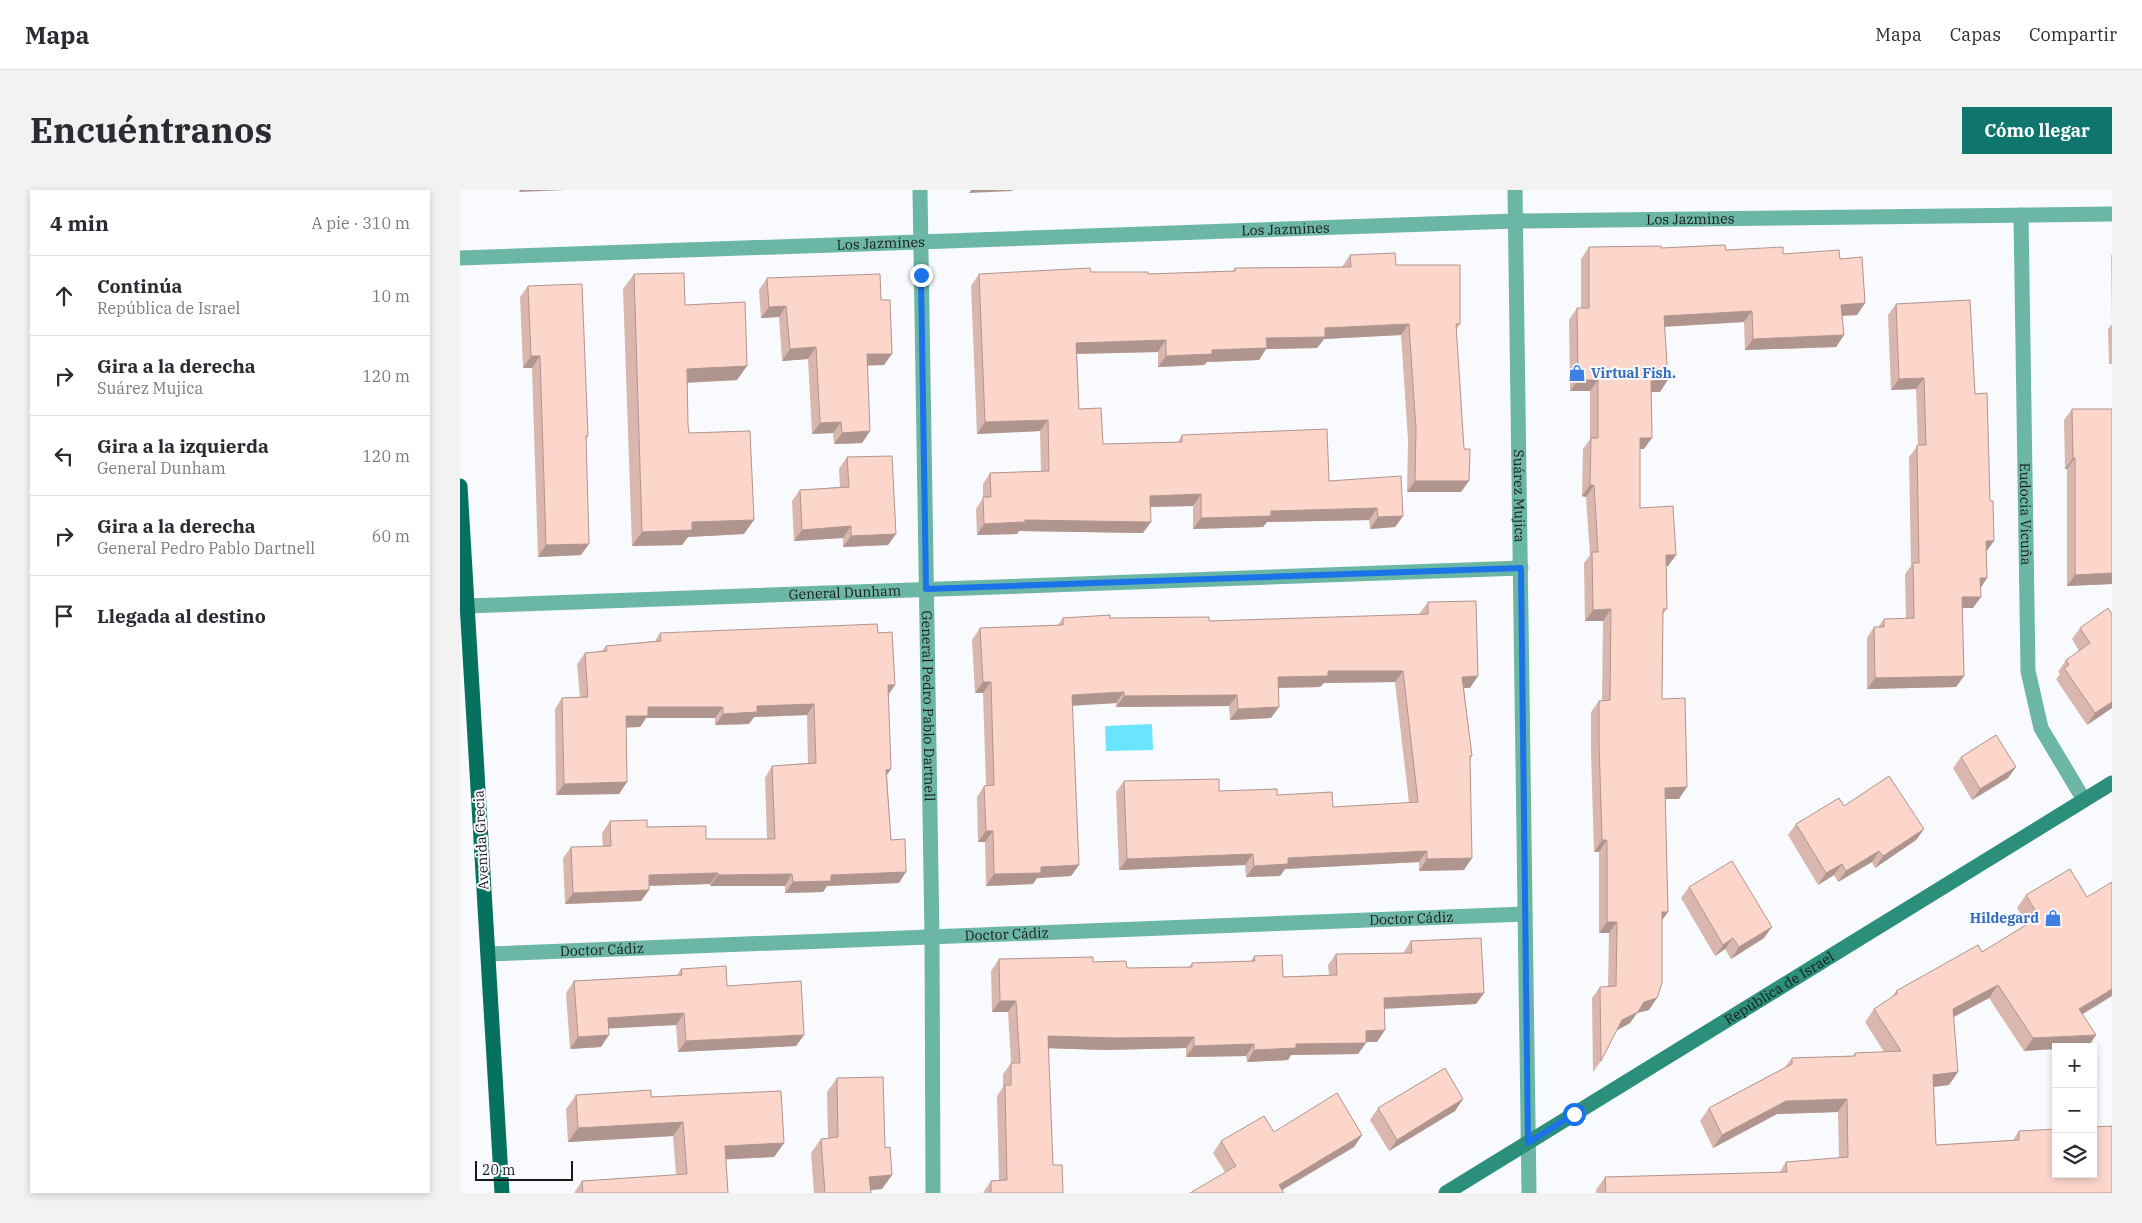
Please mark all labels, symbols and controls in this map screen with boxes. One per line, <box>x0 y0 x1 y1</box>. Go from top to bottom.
text: Mapa <box>25 19 89 51</box>
text: Mapa <box>1875 23 1922 46</box>
text: Capas <box>1950 23 2001 46</box>
text: Compartir <box>2029 23 2117 46</box>
text: Encuéntranos <box>30 107 272 153</box>
button: Cómo llegar <box>1962 107 2112 154</box>
text: 4 min <box>50 209 109 237</box>
street label: Los Jazmines <box>1646 209 1735 228</box>
text: A pie · 310 m <box>312 213 410 233</box>
street label: Los Jazmines <box>1241 218 1330 240</box>
street label: Los Jazmines <box>836 233 925 254</box>
route end <box>910 264 933 287</box>
text: Continúa <box>97 274 182 298</box>
icon: ahead <box>50 282 78 310</box>
text: 10 m <box>372 286 410 306</box>
text: República de Israel <box>97 298 240 318</box>
text: Gira a la derecha <box>97 354 256 378</box>
icon: right <box>50 362 78 390</box>
shop icon: Virtual Fish. <box>1567 363 1587 383</box>
place label: Virtual Fish. <box>1591 364 1676 382</box>
text: 120 m <box>362 366 410 386</box>
text: Suárez Mujica <box>97 378 203 398</box>
text: Gira a la izquierda <box>97 434 269 458</box>
icon: left <box>50 442 78 470</box>
text: 120 m <box>362 446 410 466</box>
street label: Suárez Mujica <box>1510 449 1529 543</box>
text: General Dunham <box>97 458 226 478</box>
street label: Eudocia Vicuña <box>2016 462 2035 566</box>
text: Gira a la derecha <box>97 514 256 538</box>
icon: right <box>50 522 78 550</box>
text: 60 m <box>372 526 410 546</box>
text: General Pedro Pablo Dartnell <box>97 538 315 558</box>
street label: General Dunham <box>788 581 901 603</box>
icon: arrive <box>50 602 78 630</box>
text: Llegada al destino <box>97 604 266 628</box>
street label: General Pedro Pablo Dartnell <box>918 610 939 802</box>
street label: Avenida Grecia <box>469 789 493 890</box>
street label: Doctor Cádiz <box>1369 908 1454 929</box>
shop icon: Hildegard <box>2043 908 2063 928</box>
place label: Hildegard <box>1970 909 2039 927</box>
street label: Doctor Cádiz <box>964 923 1049 945</box>
street label: Doctor Cádiz <box>560 939 644 960</box>
street label: República de Israel <box>1721 947 1837 1029</box>
map controls <box>2052 1043 2097 1178</box>
button: + <box>2052 1043 2097 1088</box>
button: − <box>2052 1088 2097 1133</box>
route start <box>1563 1103 1586 1126</box>
button: layers <box>2052 1133 2097 1178</box>
scale bar <box>475 1158 572 1181</box>
text: 20 m <box>482 1161 515 1179</box>

